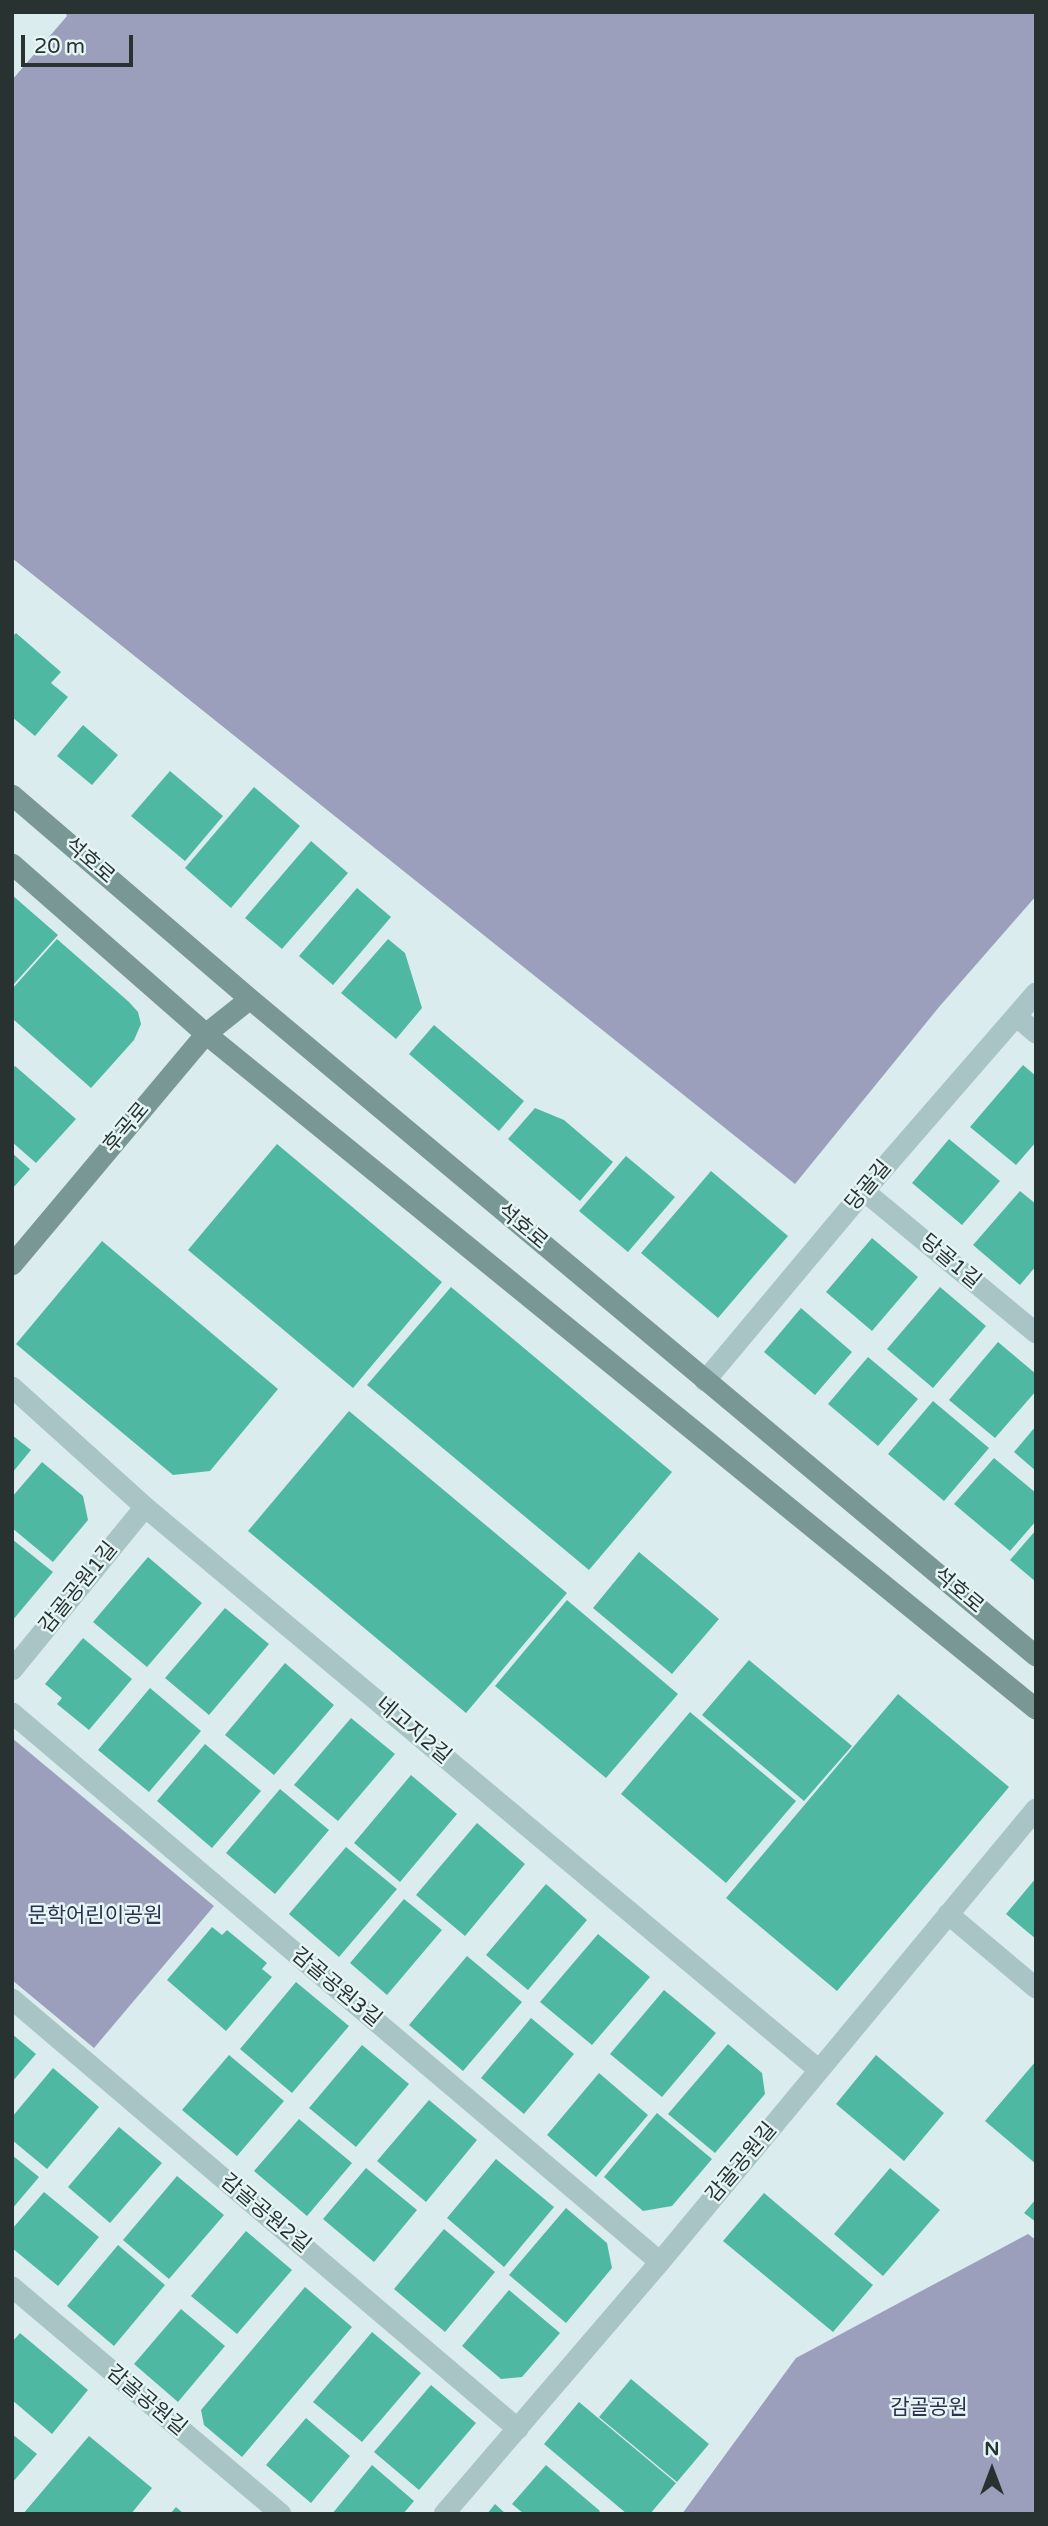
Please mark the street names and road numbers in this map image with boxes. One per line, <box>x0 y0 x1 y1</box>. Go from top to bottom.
street label: 석호로 <box>59 832 119 890</box>
street label: 후곡로 <box>99 1098 155 1158</box>
street label: 당골길 <box>841 1156 897 1216</box>
street label: 석호로 <box>492 1199 552 1255</box>
street label: 당골1길 <box>915 1229 985 1295</box>
street label: 감골공원1길 <box>35 1537 123 1639</box>
street label: 석호로 <box>928 1563 988 1619</box>
street label: 네고지2길 <box>370 1692 456 1770</box>
street label: 감골공원3길 <box>286 1943 386 2033</box>
street label: 감골공원길 <box>701 2118 783 2208</box>
street label: 감골공원2길 <box>215 2169 315 2259</box>
street label: 감골공원길 <box>101 2360 191 2442</box>

